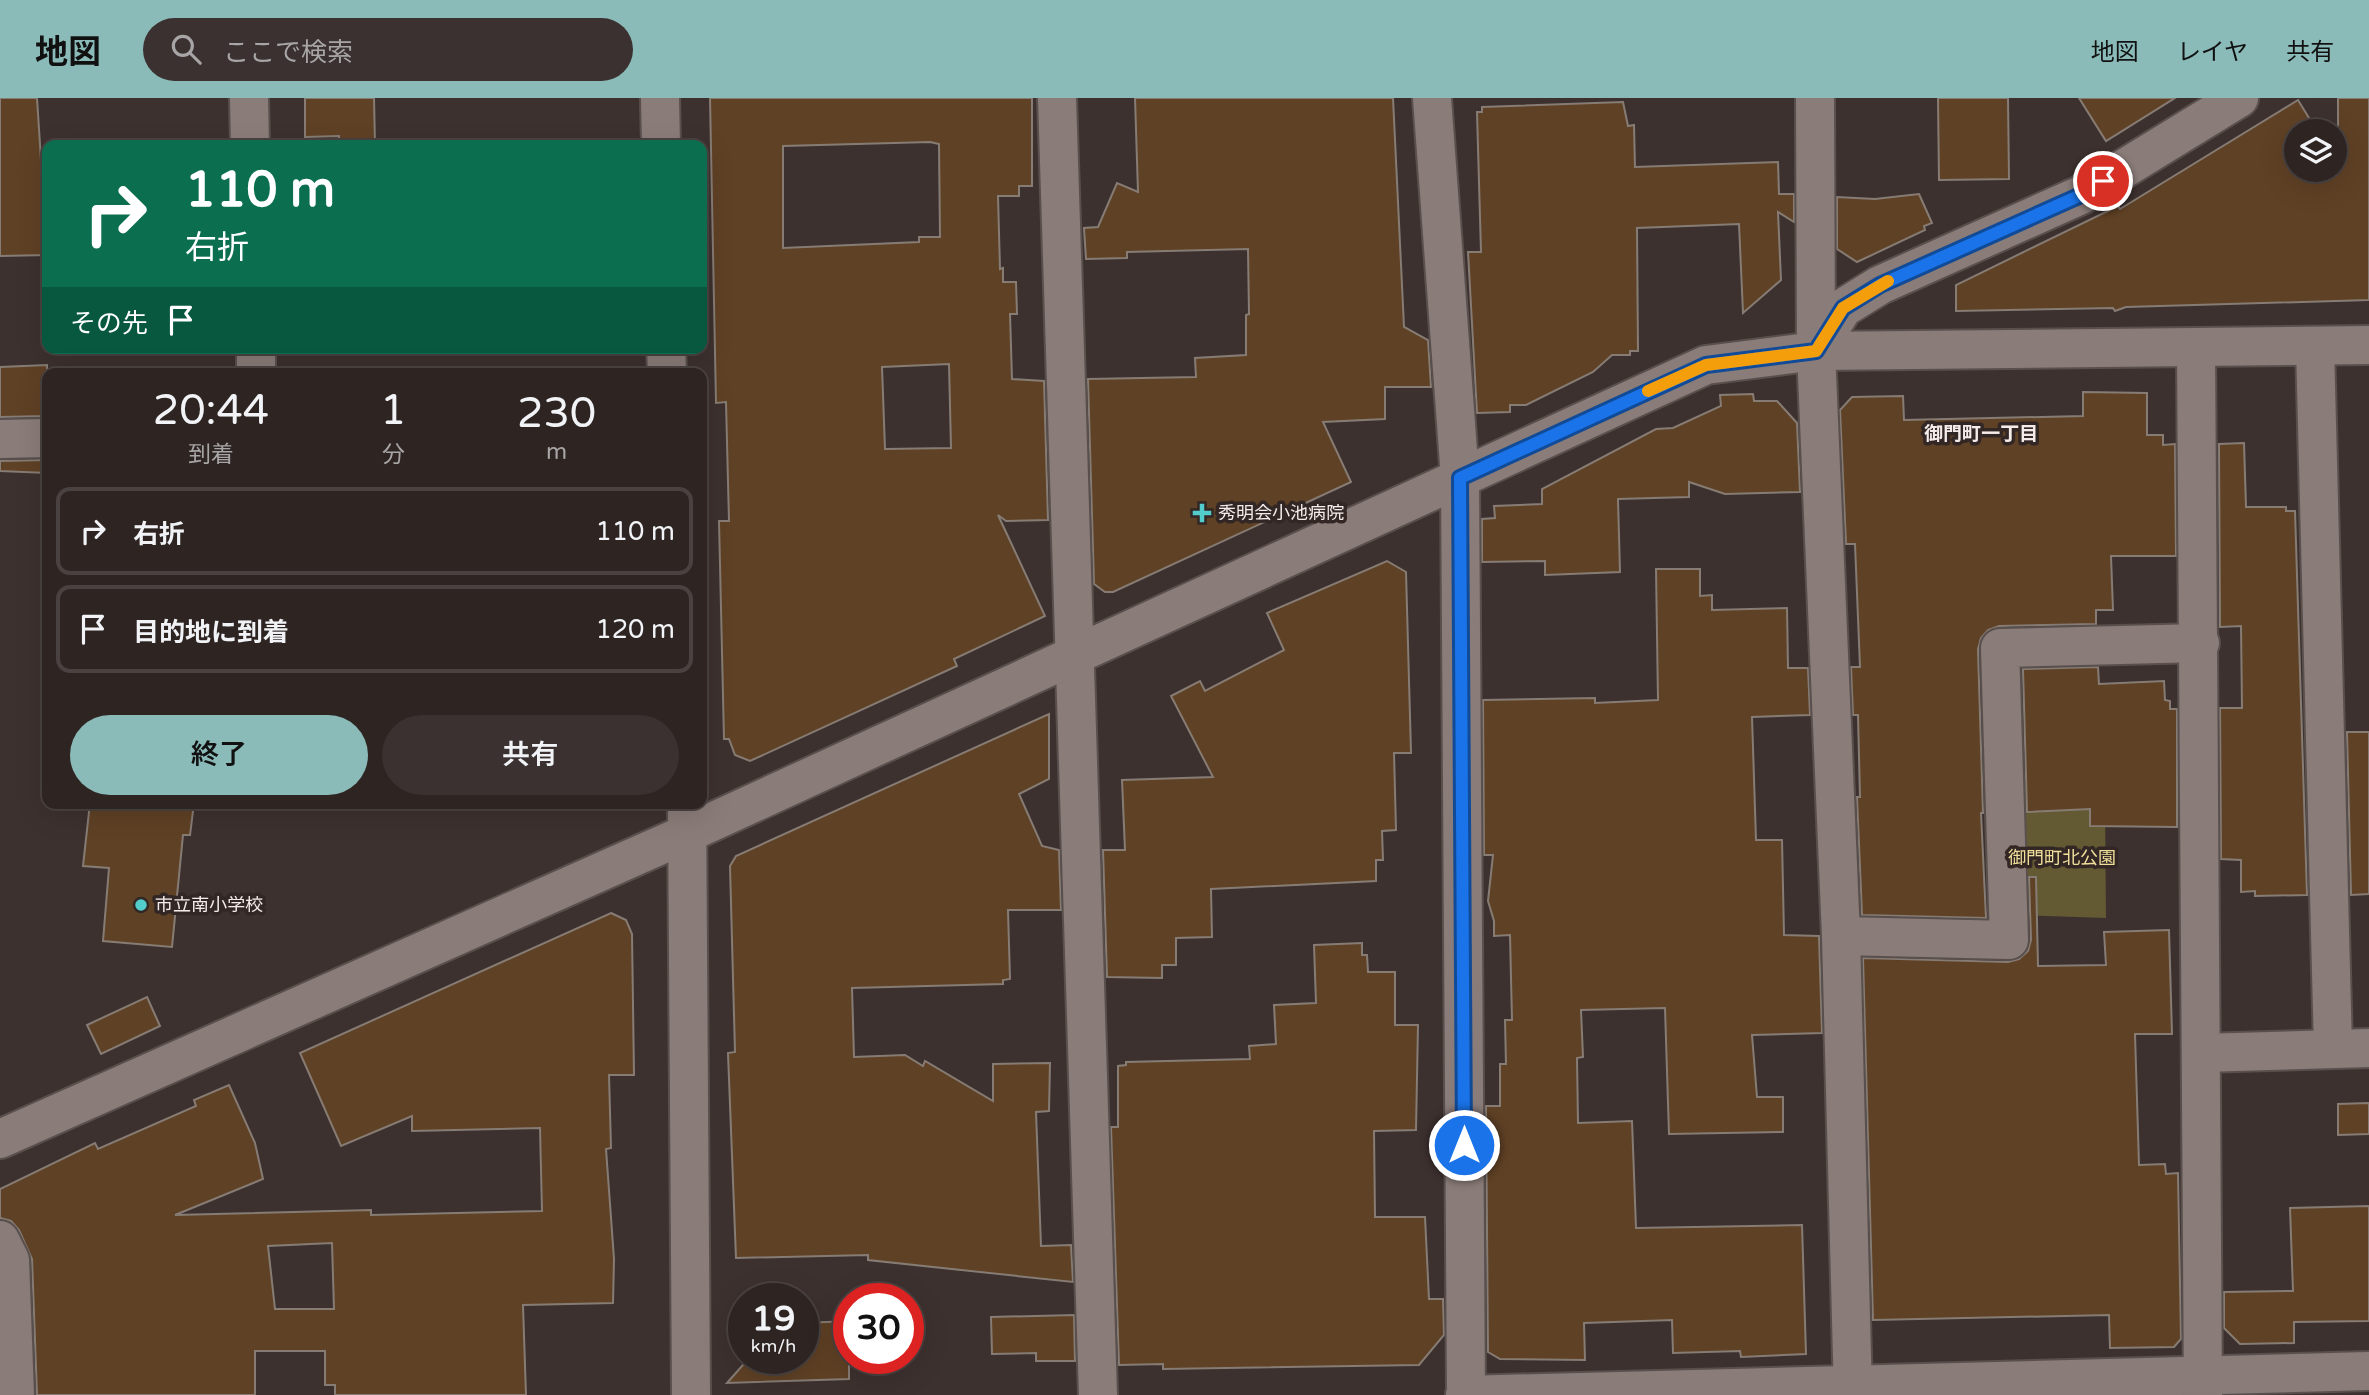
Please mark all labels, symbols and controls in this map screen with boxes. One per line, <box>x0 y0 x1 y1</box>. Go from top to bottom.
search box <box>143 18 633 81</box>
icon: search <box>167 30 205 68</box>
text: 地図 <box>35 33 101 72</box>
text: ここで検索 <box>223 37 353 68</box>
text: 地図 <box>2091 38 2139 67</box>
text: レイヤ <box>2177 38 2248 67</box>
text: 共有 <box>2286 38 2334 67</box>
map controls <box>2284 119 2347 182</box>
button: layers <box>2284 119 2347 182</box>
pin <box>2073 151 2133 211</box>
text: 110 m <box>185 161 335 220</box>
icon: arrive <box>2084 162 2122 200</box>
icon: right <box>70 168 161 259</box>
text: 右折 <box>185 229 249 267</box>
icon: arrive <box>162 301 200 339</box>
text: その先 <box>70 308 148 339</box>
text: 20:44 <box>153 385 269 436</box>
text: 1 <box>380 385 406 436</box>
text: 230 <box>517 388 596 439</box>
district label: 御門町一丁目 <box>1924 423 2038 445</box>
text: m <box>546 438 567 466</box>
text: 到着 <box>188 441 234 469</box>
text: 分 <box>382 441 405 469</box>
place label: 秀明会小池病院 <box>1218 502 1344 524</box>
marker: 秀明会小池病院 <box>1192 503 1212 523</box>
icon: right <box>74 512 112 550</box>
text: 110 m <box>595 516 675 547</box>
text: 右折 <box>133 519 185 550</box>
icon: arrive <box>74 610 112 648</box>
text: 120 m <box>595 614 675 645</box>
text: 目的地に到着 <box>133 617 289 648</box>
button: 終了 <box>70 715 368 795</box>
button: 共有 <box>382 715 679 795</box>
park label: 御門町北公園 <box>2008 847 2116 869</box>
place label: 市立南小学校 <box>155 894 263 916</box>
marker: 市立南小学校 <box>133 897 149 913</box>
position arrow <box>1427 1108 1501 1182</box>
speed limit sign: 30 <box>833 1283 924 1374</box>
text: 19 <box>752 1298 795 1340</box>
text: km/h <box>751 1335 796 1357</box>

